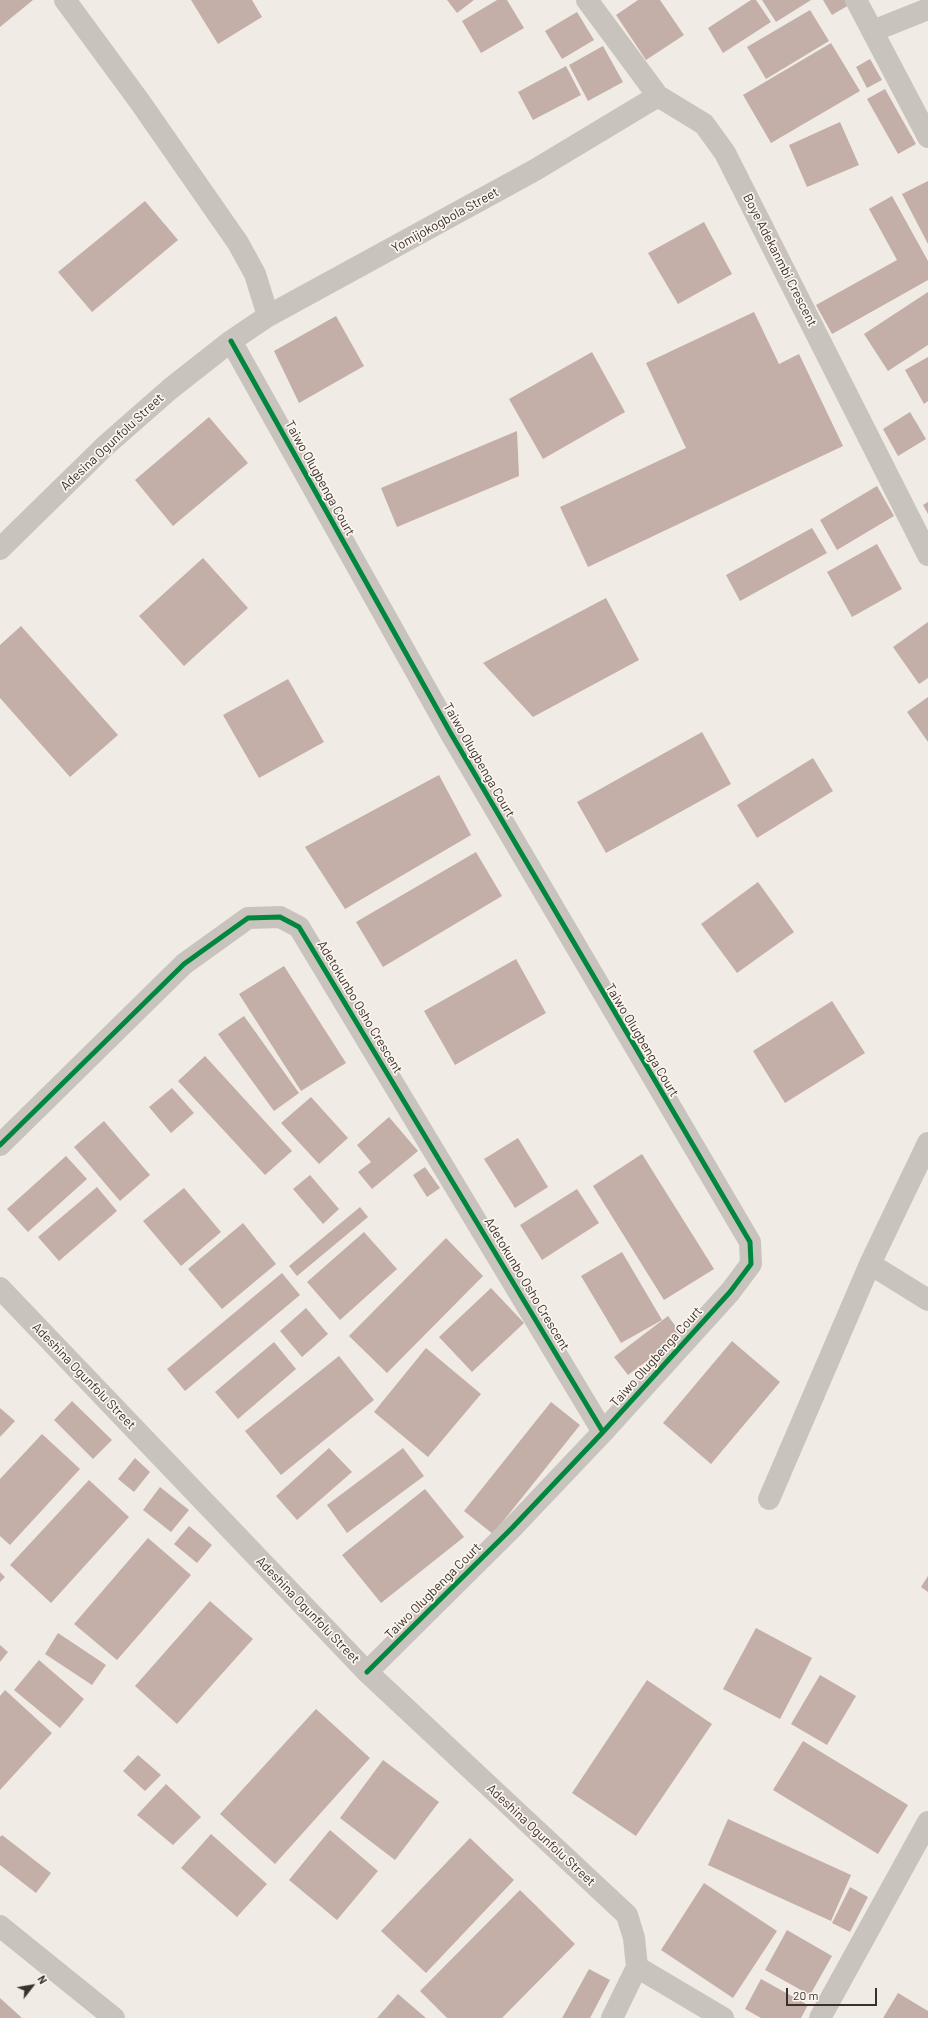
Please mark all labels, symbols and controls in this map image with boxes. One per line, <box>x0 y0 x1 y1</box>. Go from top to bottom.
street label: Yomijokogbola Street <box>389 184 501 256</box>
street label: Boye Adekanmbi Crescent <box>740 191 820 329</box>
street label: Adesina Ogunfolu Street <box>57 390 167 494</box>
street label: Taiwo Olugbenga Court <box>282 417 358 539</box>
street label: Taiwo Olugbenga Court <box>440 700 518 820</box>
street label: Adetokunbo Osho Crescent <box>314 938 406 1076</box>
street label: Taiwo Olugbenga Court <box>602 980 682 1100</box>
street label: Adetokunbo Osho Crescent <box>481 1215 573 1353</box>
street label: Taiwo Olugbenga Court <box>607 1304 705 1410</box>
street label: Adeshina Ogunfolu Street <box>29 1319 139 1433</box>
street label: Taiwo Olugbenga Court <box>382 1540 484 1642</box>
street label: Adeshina Ogunfolu Street <box>253 1553 363 1667</box>
street label: Adeshina Ogunfolu Street <box>484 1781 598 1889</box>
north arrow <box>12 1966 52 2006</box>
text: N <box>35 1973 50 1986</box>
scale bar <box>788 1980 879 2006</box>
text: 20 m <box>793 1988 819 2002</box>

